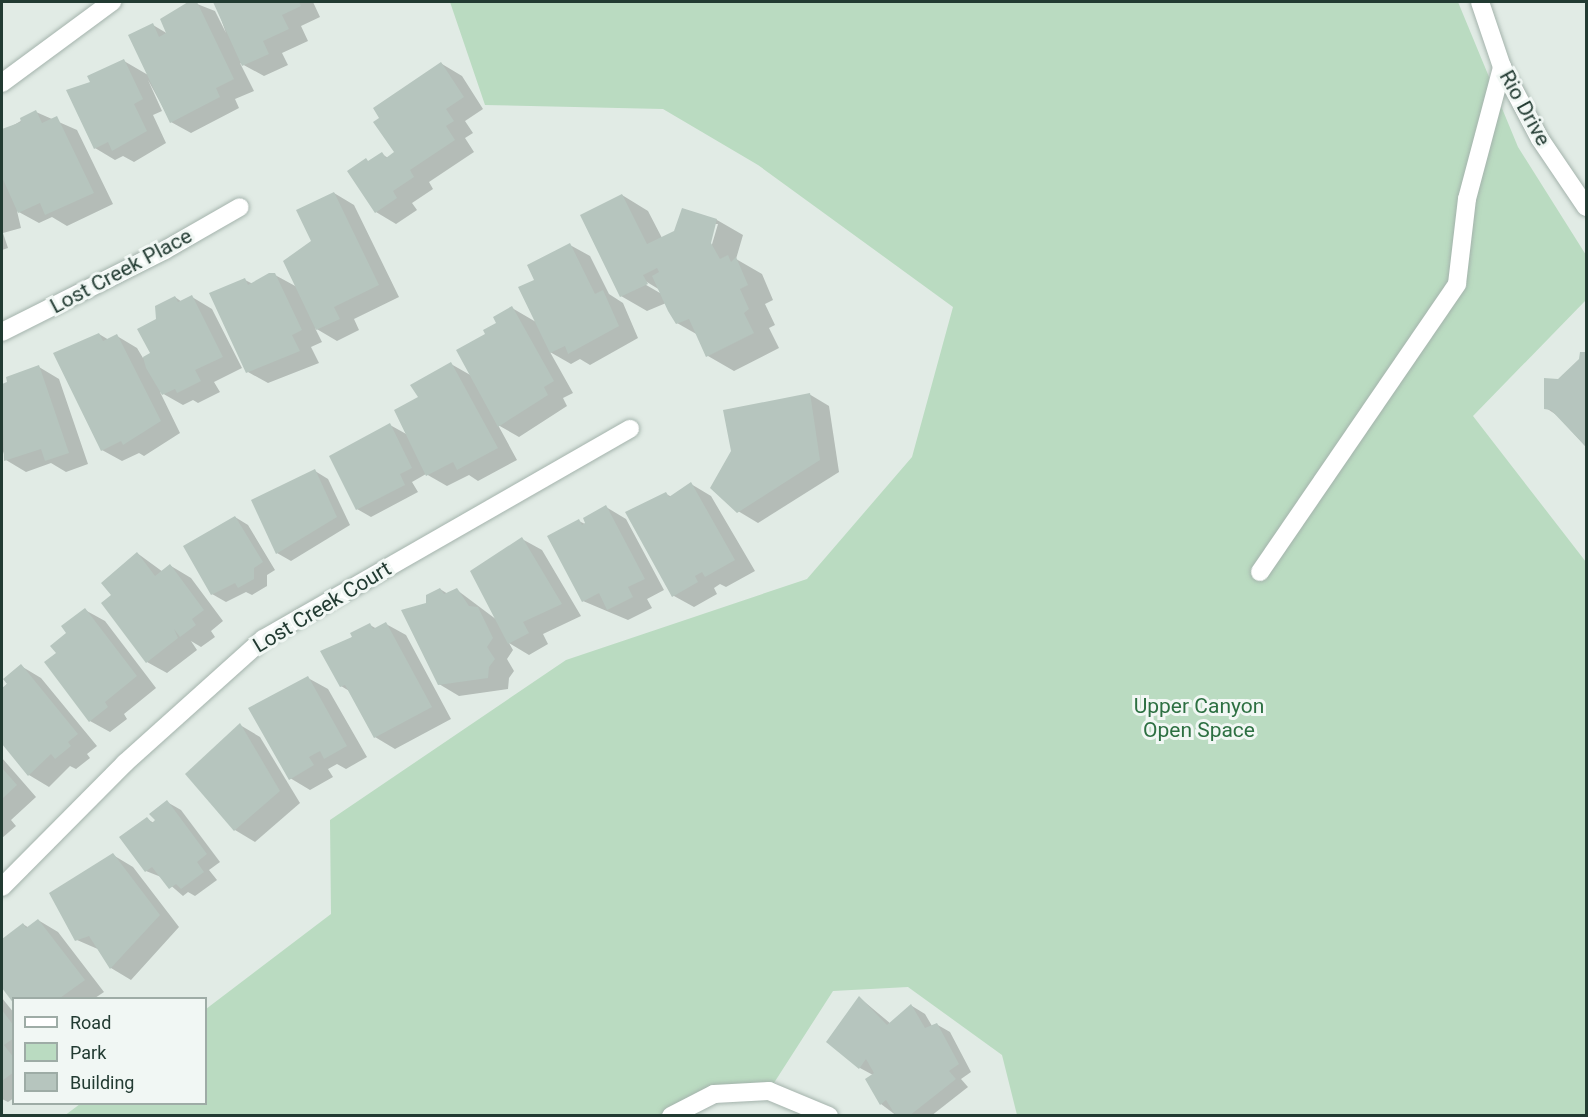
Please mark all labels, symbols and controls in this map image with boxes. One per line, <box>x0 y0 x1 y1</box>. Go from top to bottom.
street label: Rio Drive <box>1494 66 1556 150</box>
street label: Lost Creek Place <box>46 223 196 319</box>
street label: Lost Creek Court <box>248 556 396 658</box>
park label: Upper Canyon Open Space <box>1134 693 1264 743</box>
legend <box>12 997 207 1105</box>
text: Road <box>70 1012 111 1033</box>
text: Park <box>70 1042 106 1063</box>
text: Building <box>70 1072 134 1093</box>

